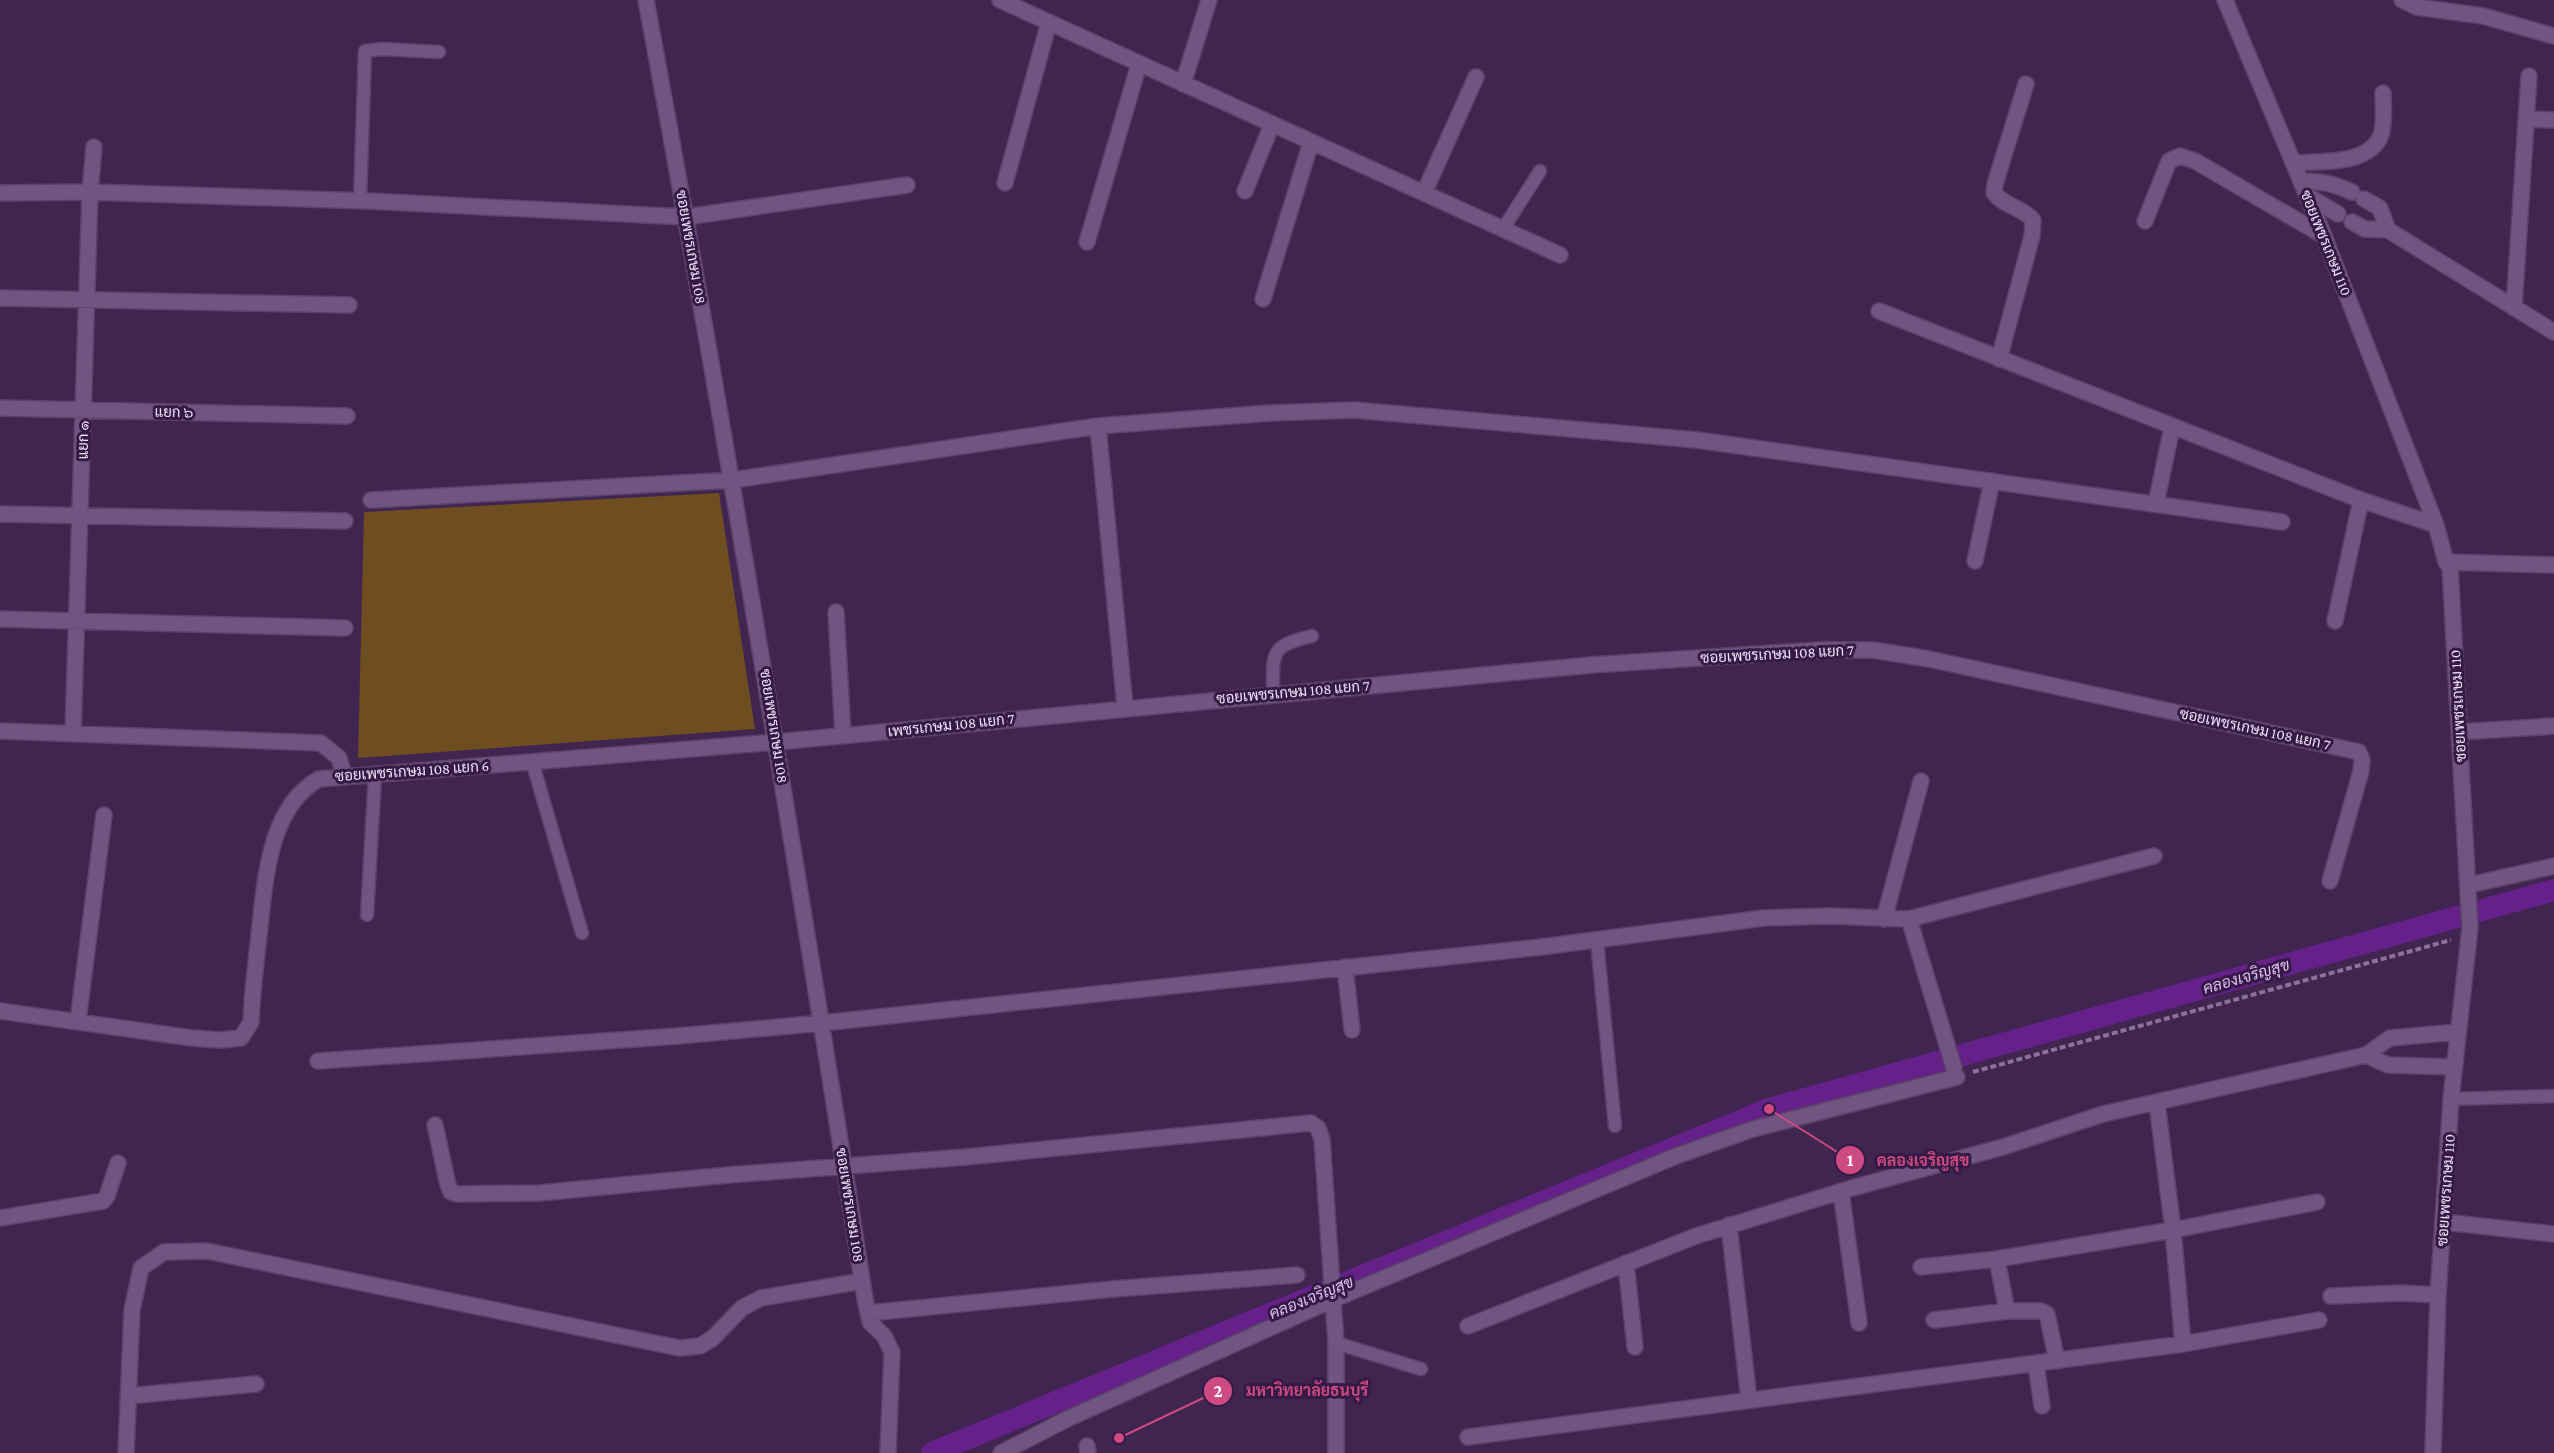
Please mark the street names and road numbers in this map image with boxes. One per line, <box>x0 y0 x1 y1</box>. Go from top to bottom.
street label: ซอยเพชรเกษม 110 <box>2298 188 2354 298</box>
street label: ซอยเพชรเกษม 108 <box>673 189 709 305</box>
street label: แยก ๖ <box>154 404 194 420</box>
street label: แยก ๑ <box>75 420 91 460</box>
street label: ซอยเพชรเกษม 108 แยก 7 <box>1700 642 1854 666</box>
street label: ซอยเพชรเกษม 110 <box>2447 649 2469 763</box>
street label: ซอยเพชรเกษม 108 <box>757 668 791 784</box>
street label: ซอยเพชรเกษม 108 แยก 7 <box>1216 677 1370 707</box>
street label: ซอยเพชรเกษม 108 แยก 7 <box>2178 705 2332 753</box>
street label: เพชรเกษม 108 แยก 7 <box>887 710 1015 740</box>
street label: ซอยเพชรเกษม 108 แยก 6 <box>334 758 490 784</box>
street label: ซอยเพชรเกษม 110 <box>2434 1133 2458 1247</box>
street label: ซอยเพชรเกษม 108 <box>833 1147 867 1263</box>

